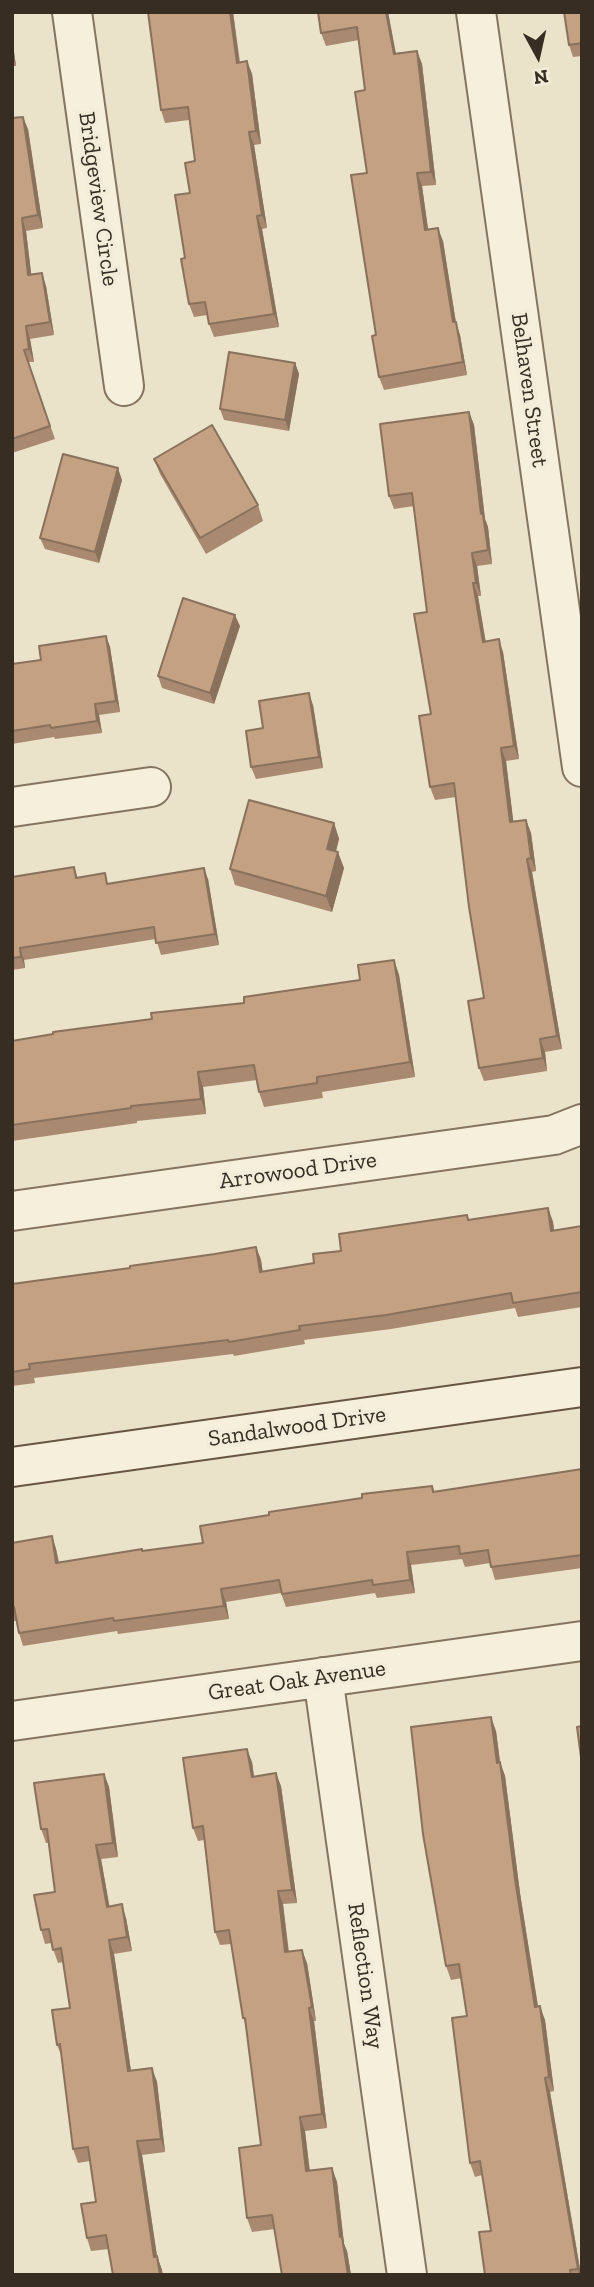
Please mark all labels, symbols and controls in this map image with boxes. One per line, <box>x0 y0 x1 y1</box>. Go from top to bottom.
north arrow <box>503 21 573 91</box>
text: N <box>532 65 550 90</box>
street label: Bridgeview Circle <box>72 110 124 288</box>
street label: Belhaven Street <box>505 311 553 469</box>
street label: Arrowood Drive <box>217 1146 379 1196</box>
street label: Sandalwood Drive <box>206 1401 388 1453</box>
street label: Great Oak Avenue <box>206 1655 388 1707</box>
street label: Reflection Way <box>341 1901 389 2051</box>

